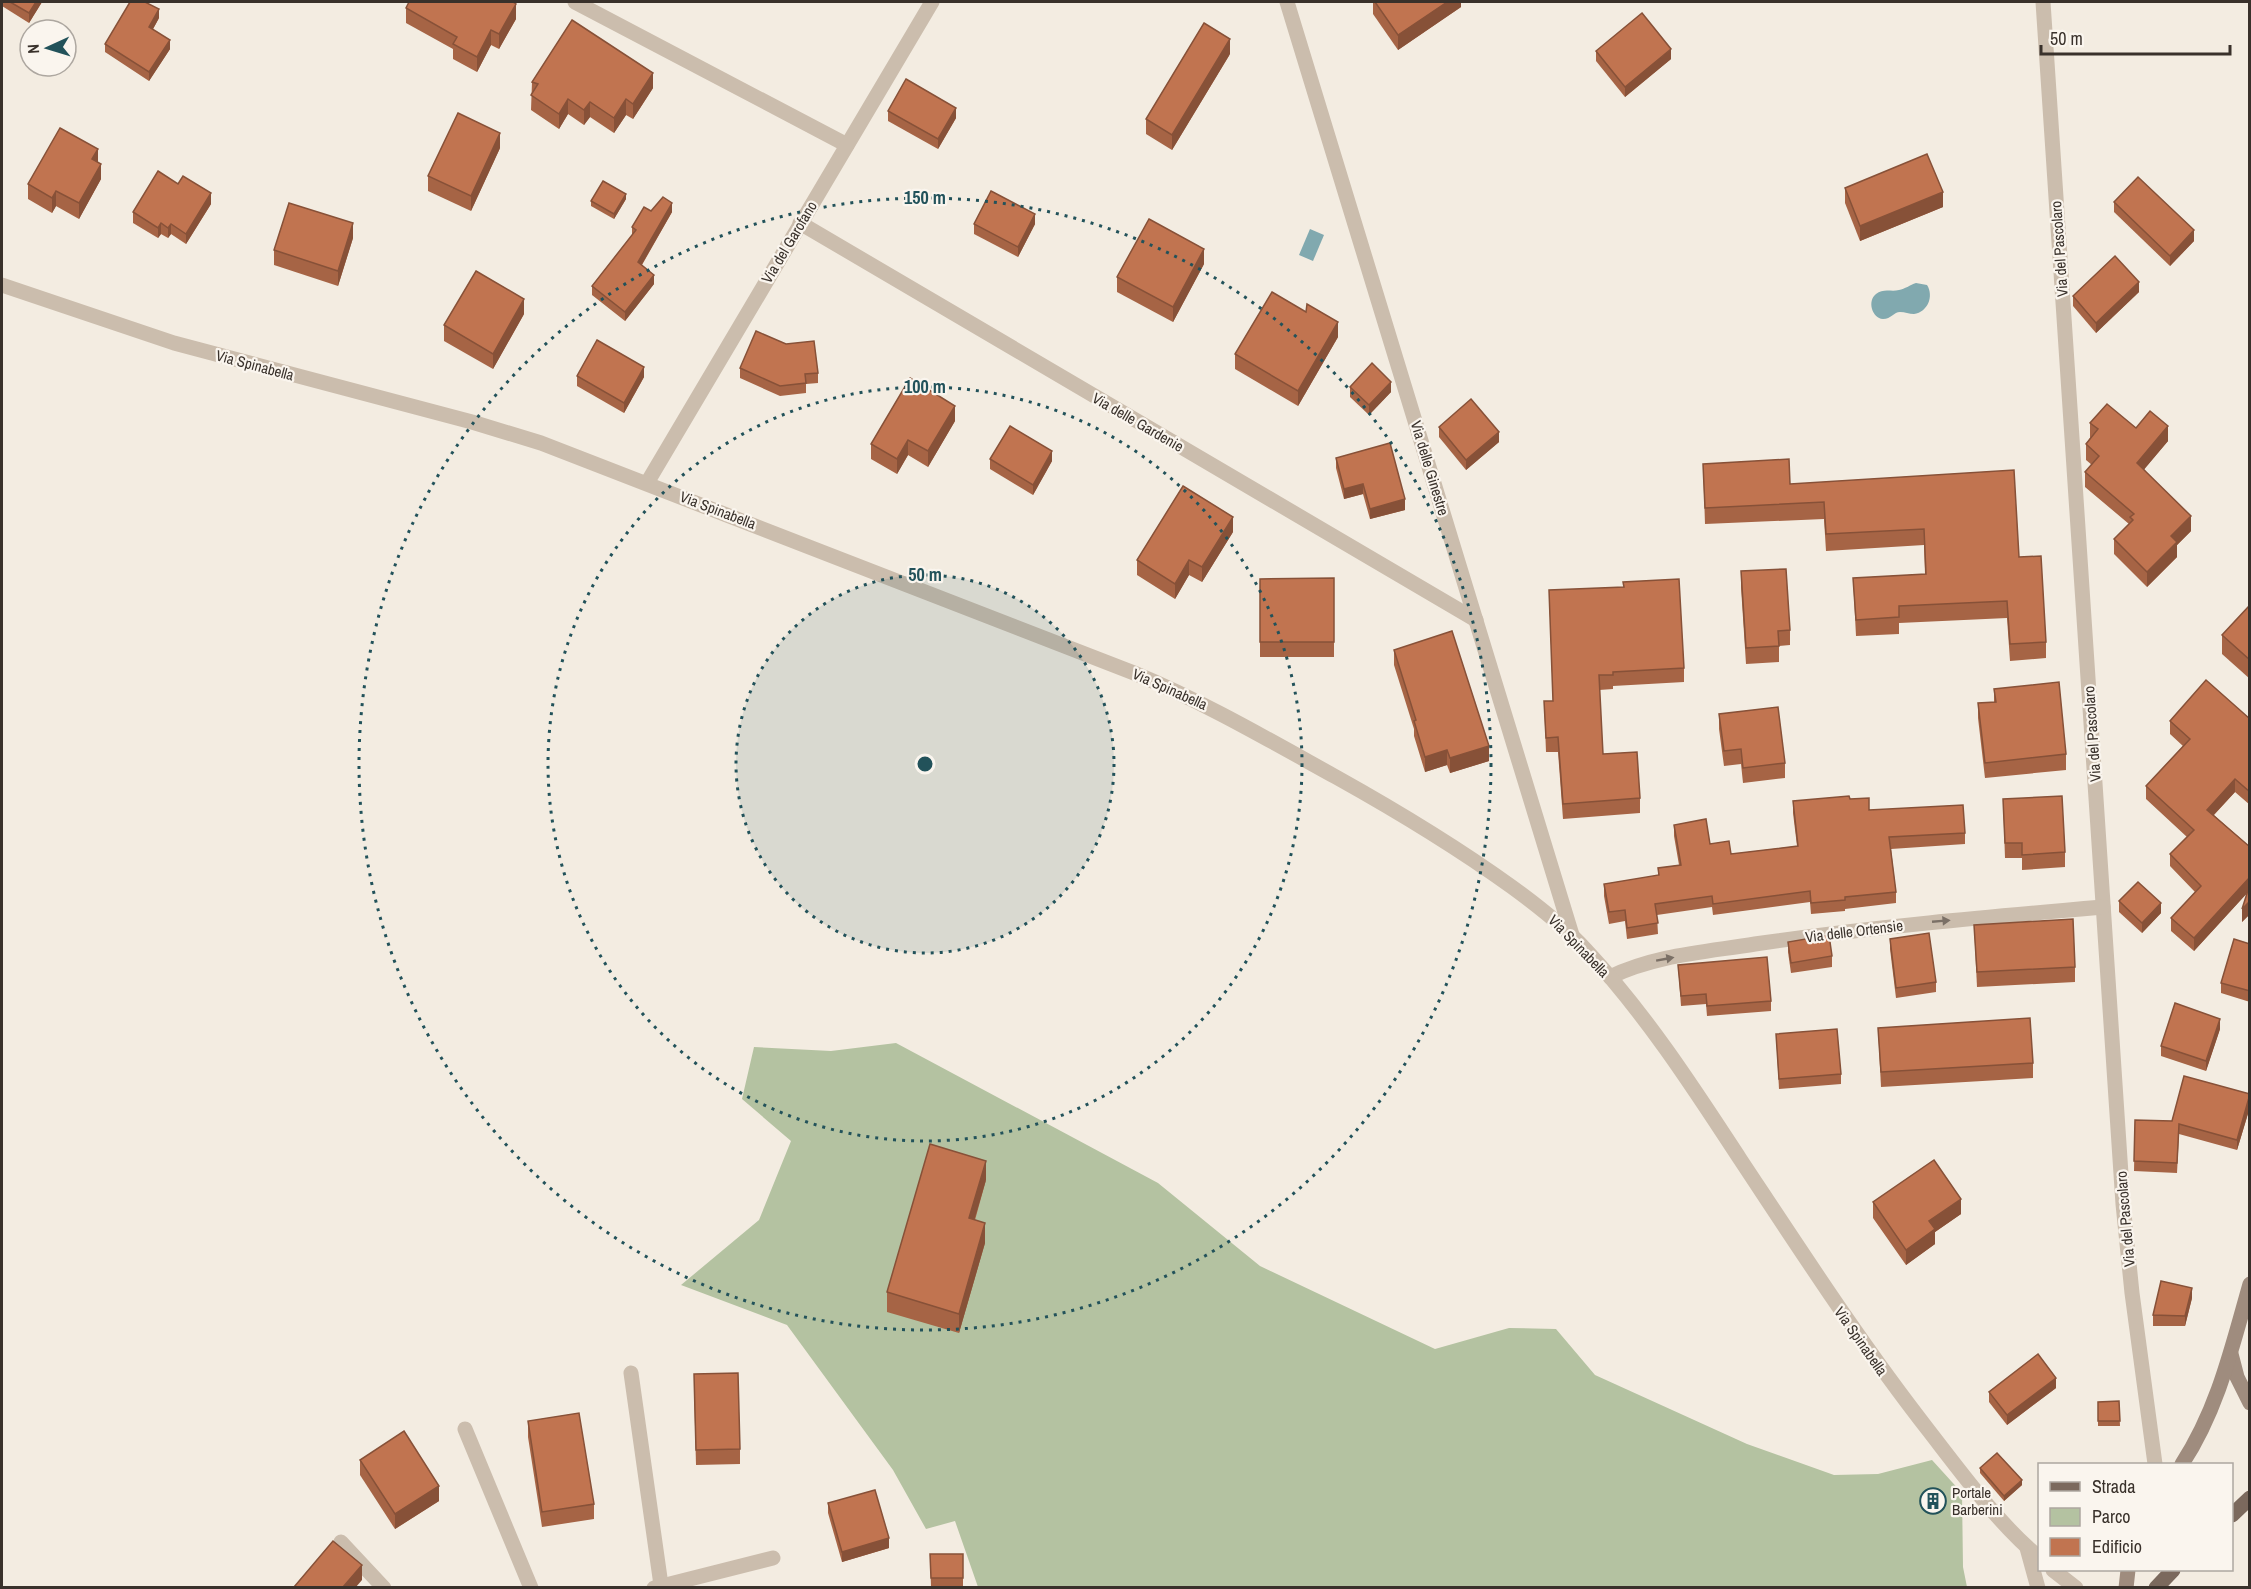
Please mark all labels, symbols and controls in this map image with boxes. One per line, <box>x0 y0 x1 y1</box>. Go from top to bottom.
north arrow <box>18 18 78 78</box>
scale bar <box>2041 18 2230 56</box>
text: 50 m <box>2050 26 2083 51</box>
text: N <box>22 44 44 55</box>
text: 150 m <box>904 185 946 210</box>
street label: Via del Garofano <box>756 197 822 287</box>
street label: Via del Pascolaro <box>2045 200 2073 298</box>
street label: Via Spinabella <box>214 345 296 386</box>
text: 100 m <box>904 374 946 399</box>
street label: Via delle Gardenie <box>1088 387 1188 457</box>
street label: Via delle Ginestre <box>1406 418 1454 518</box>
street label: Via Spinabella <box>677 486 759 534</box>
text: 50 m <box>908 562 942 587</box>
street label: Via Spinabella <box>1129 663 1211 715</box>
street label: Via del Pascolaro <box>2078 685 2106 783</box>
centre of rings <box>915 754 935 774</box>
street label: Via Spinabella <box>1544 910 1614 982</box>
street label: Via delle Ortensie <box>1804 915 1904 947</box>
one-way arrow <box>1932 916 1951 926</box>
one-way arrow <box>1656 954 1675 963</box>
street label: Via del Pascolaro <box>2110 1170 2140 1268</box>
street label: Via Spinabella <box>1830 1302 1893 1380</box>
legend <box>2038 1463 2233 1571</box>
text: Strada <box>2092 1474 2136 1499</box>
place label: Portale Barberini <box>1952 1482 2003 1520</box>
building icon: Portale Barberini <box>1918 1486 1948 1516</box>
text: Parco <box>2092 1504 2131 1529</box>
text: Edificio <box>2092 1534 2142 1559</box>

